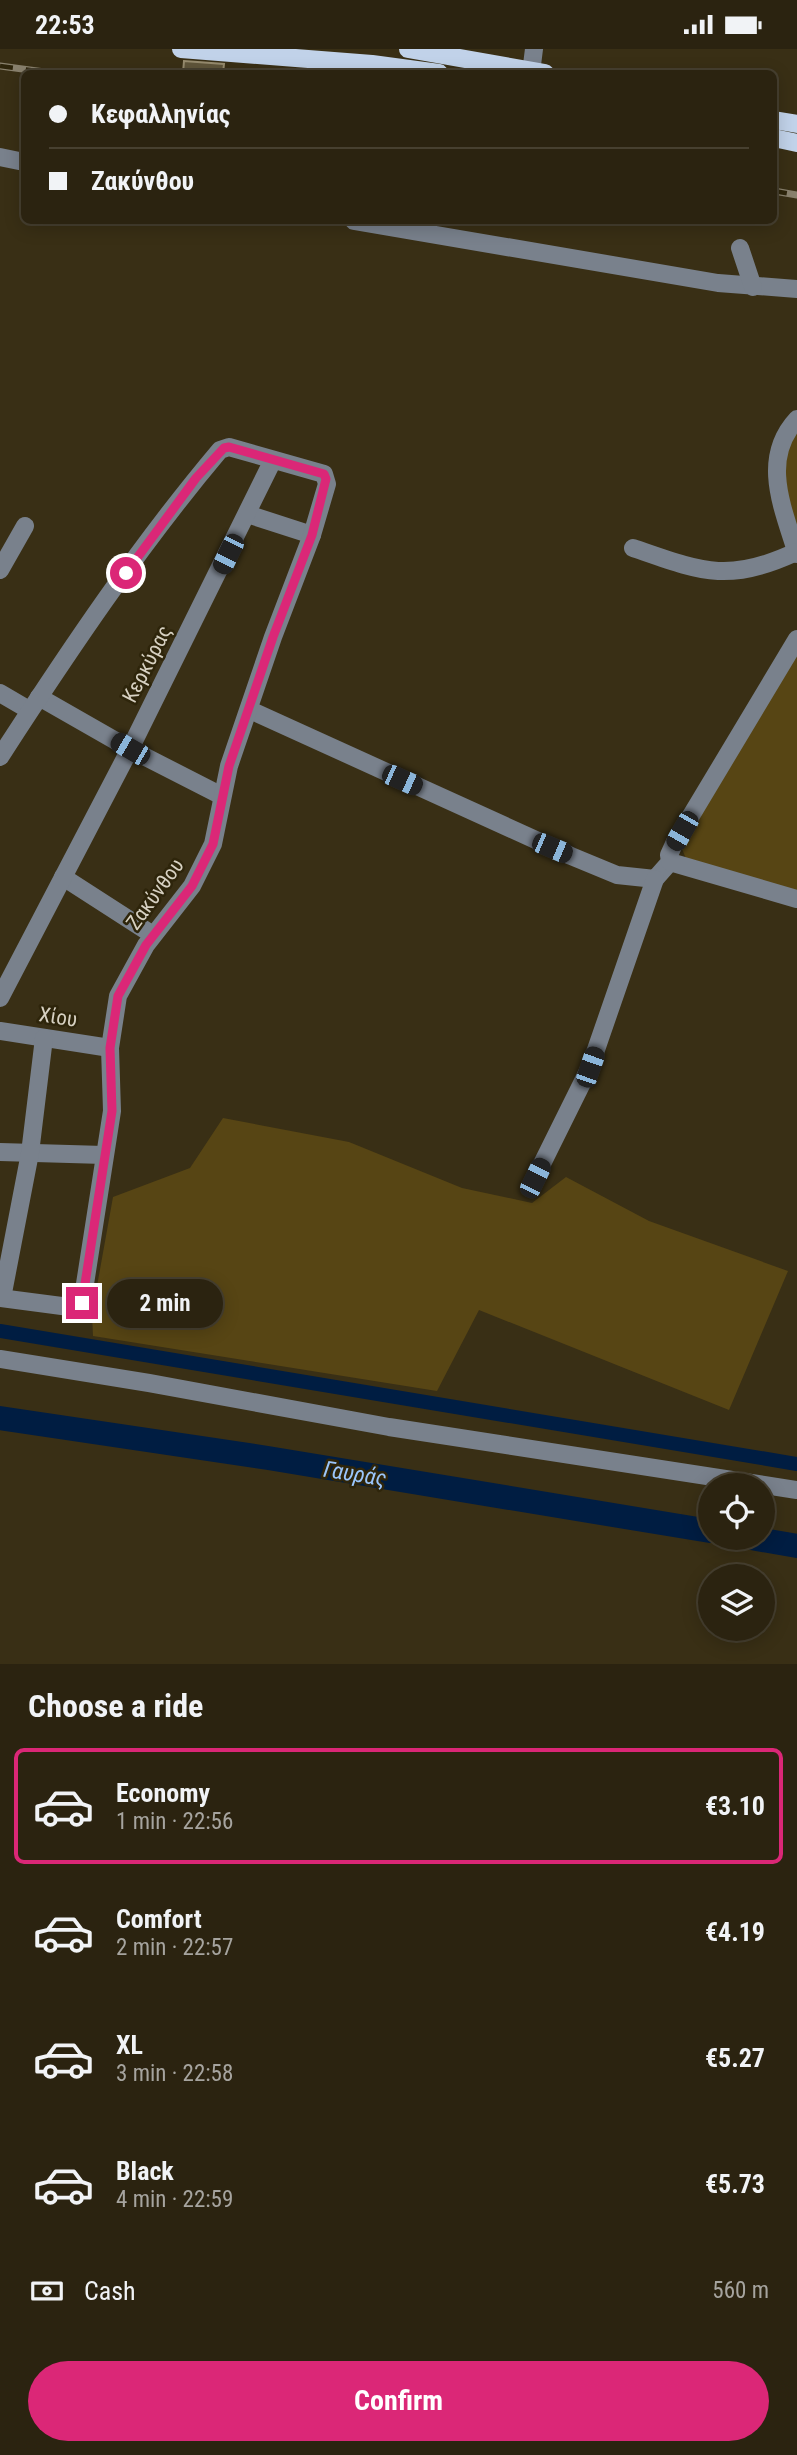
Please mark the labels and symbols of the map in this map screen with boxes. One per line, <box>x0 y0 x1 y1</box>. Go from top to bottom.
car <box>210 531 247 577</box>
route start <box>110 557 142 589</box>
street label: Κερκύρας <box>117 622 177 706</box>
car <box>107 729 154 769</box>
car <box>379 762 426 798</box>
car <box>663 808 702 854</box>
car <box>529 830 576 866</box>
street label: Ζακύνθου <box>121 854 189 934</box>
street label: Χίου <box>37 1002 79 1032</box>
car <box>574 1044 607 1090</box>
car <box>517 1155 554 1201</box>
callout: 2 min <box>106 1279 222 1327</box>
route end <box>66 1287 98 1319</box>
water label: Γαυράς <box>322 1456 388 1492</box>

